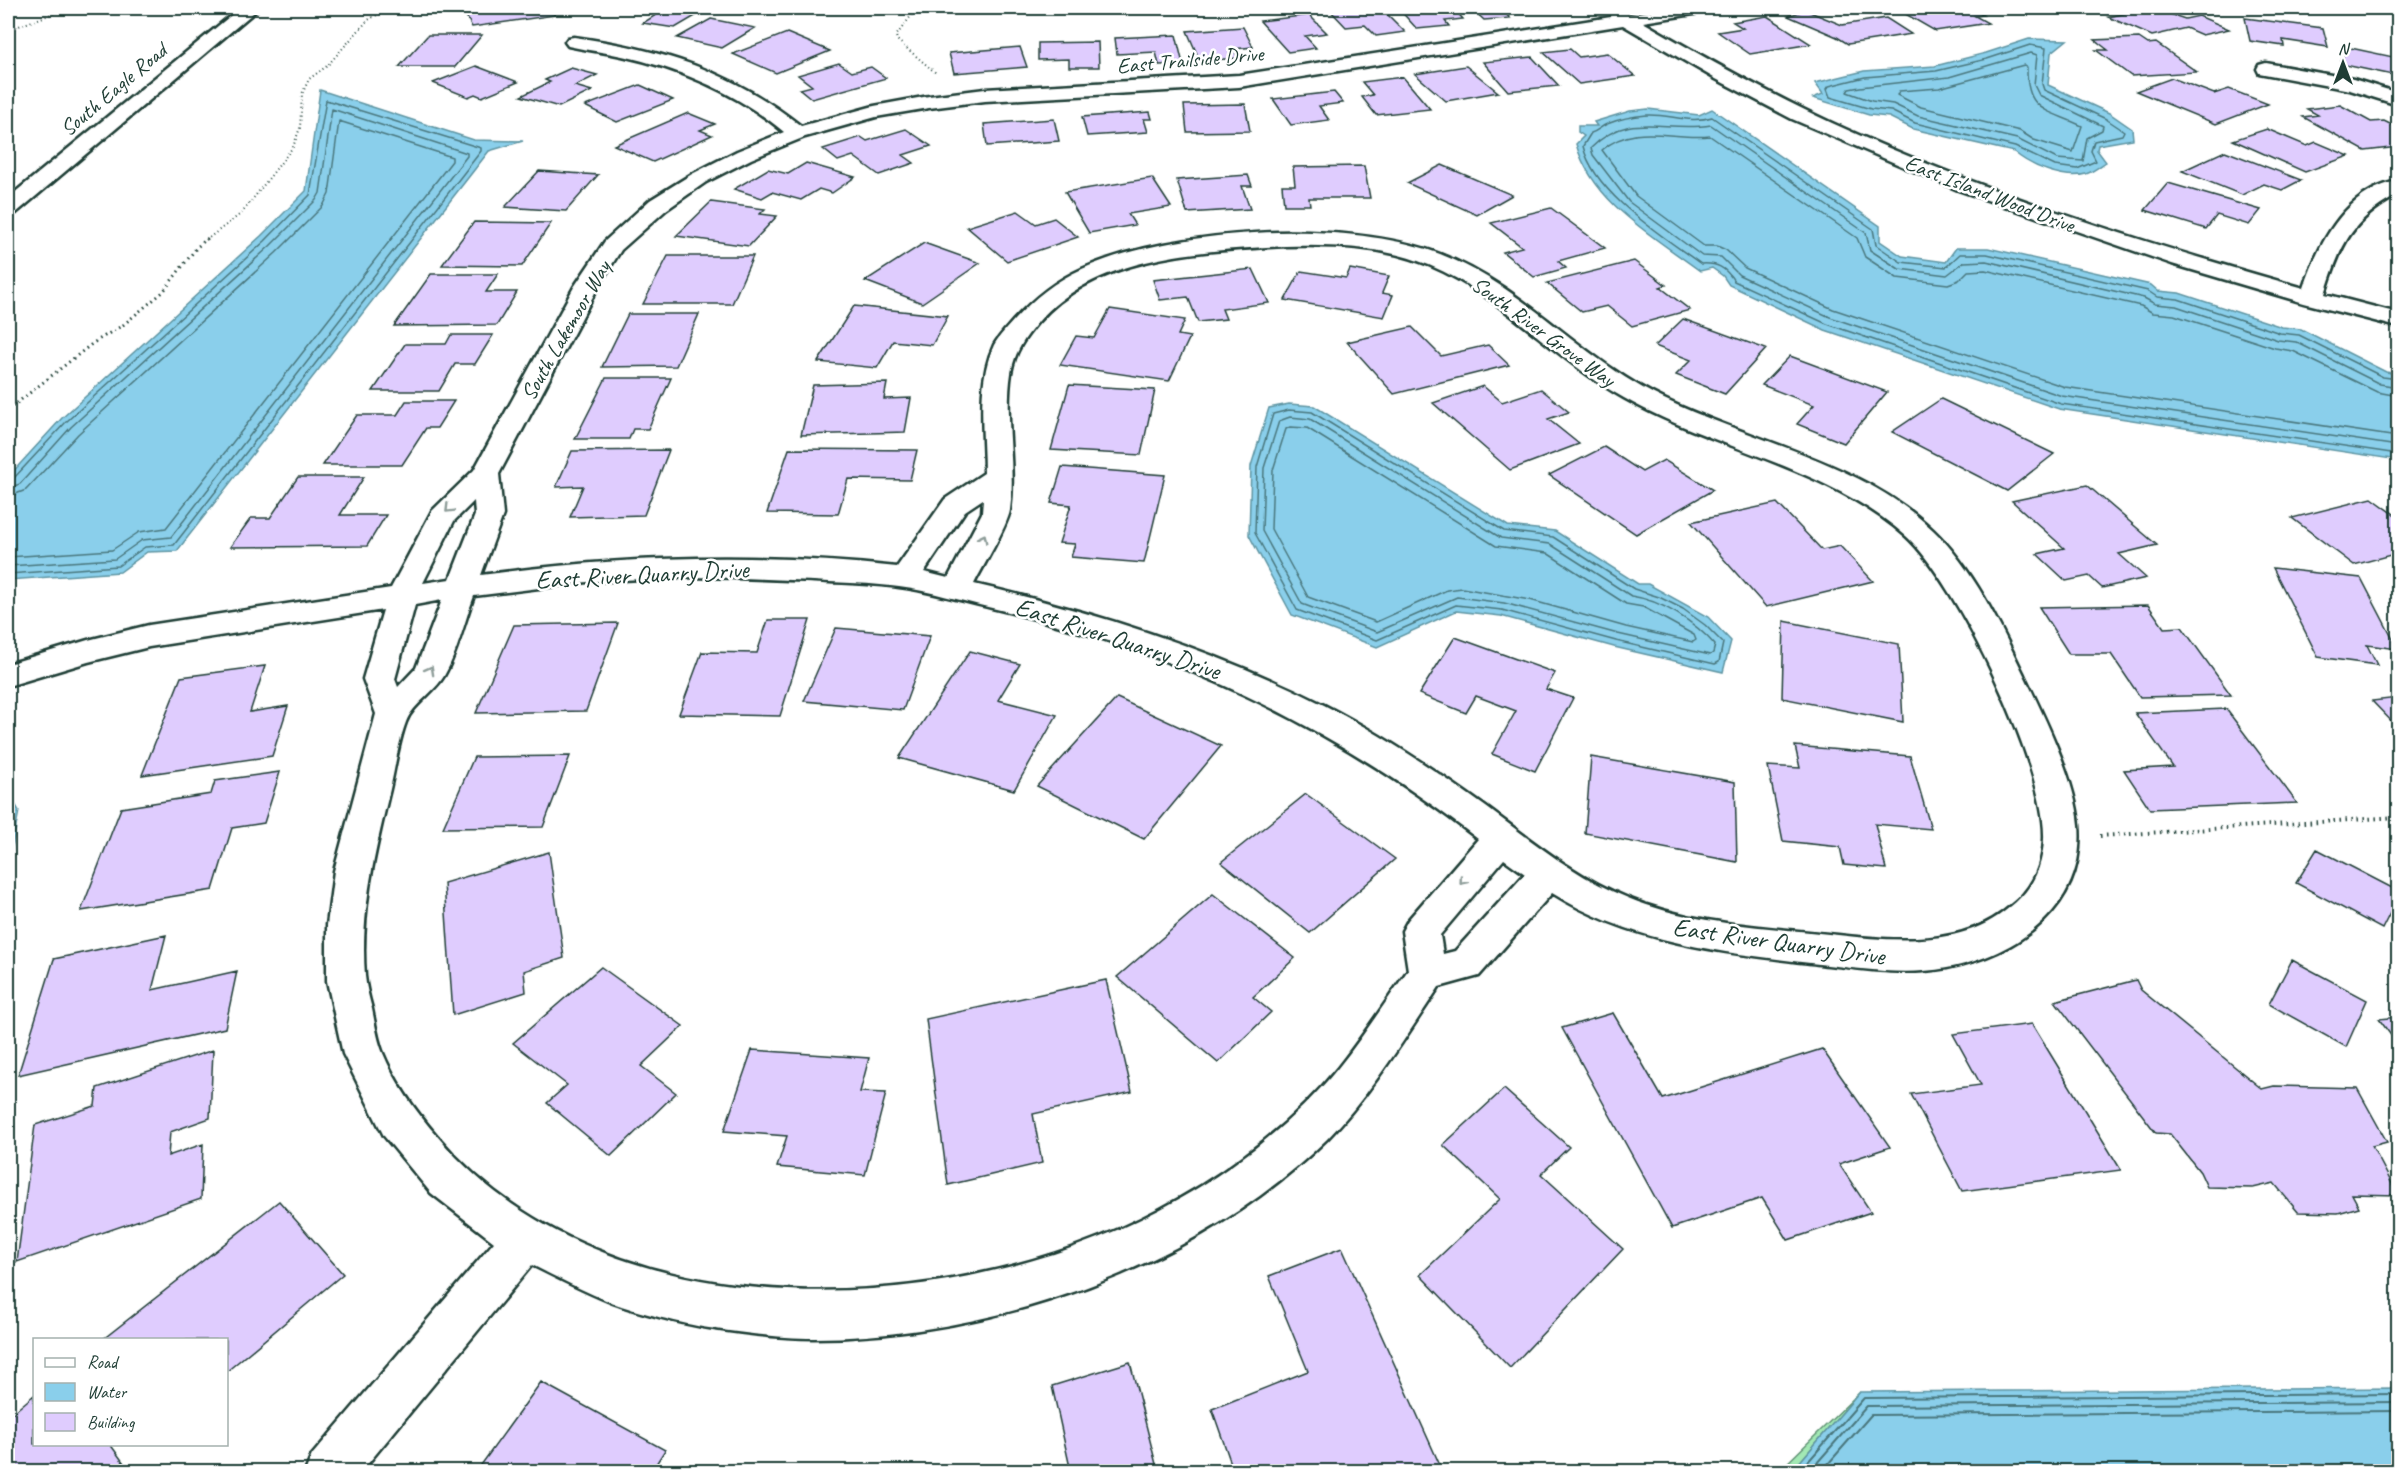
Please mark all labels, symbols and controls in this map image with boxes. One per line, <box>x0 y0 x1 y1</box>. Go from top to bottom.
north arrow <box>2313 33 2373 93</box>
street label: South Eagle Road <box>55 35 175 142</box>
street label: East Trailside Drive <box>1116 39 1266 80</box>
text: N <box>2338 39 2351 59</box>
street label: East Island Wood Drive <box>1901 149 2080 240</box>
street label: South Lakemoor Way <box>515 254 618 405</box>
street label: South River Grove Way <box>1466 270 1623 395</box>
one-way arrow <box>445 503 456 513</box>
one-way arrow <box>976 534 987 544</box>
street label: East River Quarry Drive <box>535 552 751 597</box>
street label: East River Quarry Drive <box>1011 590 1226 688</box>
one-way arrow <box>423 666 434 676</box>
one-way arrow <box>1459 874 1470 885</box>
street label: East River Quarry Drive <box>1671 910 1888 973</box>
legend <box>33 1338 228 1446</box>
text: Road <box>87 1351 120 1373</box>
text: Water <box>87 1381 128 1403</box>
text: Building <box>87 1411 136 1433</box>

